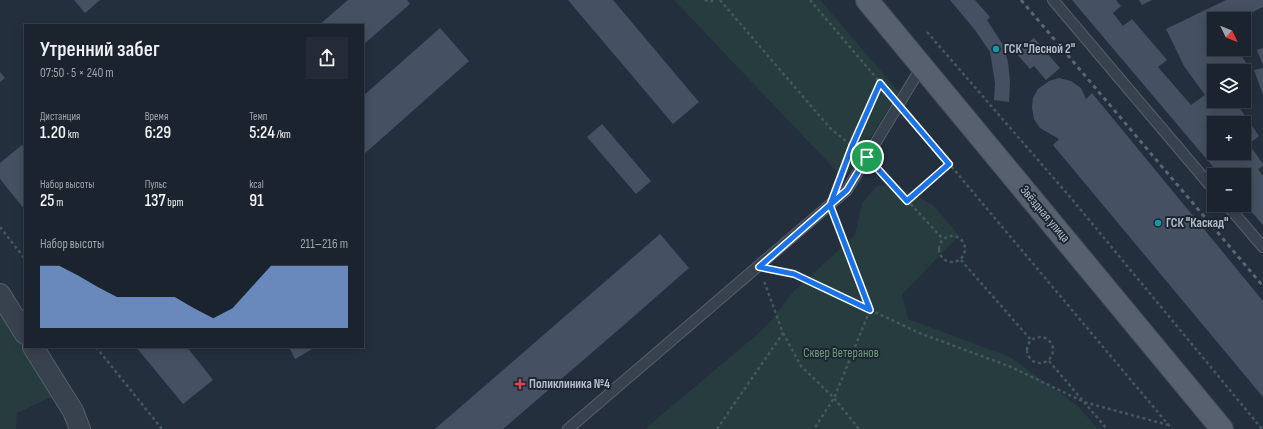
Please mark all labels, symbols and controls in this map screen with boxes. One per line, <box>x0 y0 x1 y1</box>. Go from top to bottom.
north arrow <box>1207 12 1251 56</box>
map controls <box>1207 12 1251 212</box>
text: Утренний забег <box>40 36 160 63</box>
button: share <box>306 37 348 79</box>
place label: ГСК "Лесной 2" <box>1004 41 1075 57</box>
marker: ГСК "Лесной 2" <box>991 44 1001 54</box>
button: layers <box>1207 64 1251 108</box>
text: 07:50 · 5 × 240 m <box>40 65 114 81</box>
text: Дистанция <box>40 110 80 123</box>
text: Время <box>145 110 168 123</box>
text: Темп <box>249 110 267 123</box>
button: + <box>1207 116 1251 160</box>
text: 1.20 <box>40 123 66 143</box>
text: 6:29 <box>145 123 171 143</box>
text: 5:24 <box>249 123 275 143</box>
text: km <box>66 128 79 141</box>
text: /km <box>275 128 291 141</box>
pin <box>850 140 884 174</box>
icon: arrive <box>856 146 878 168</box>
button: − <box>1207 168 1251 212</box>
text: Набор высоты <box>40 178 94 191</box>
text: Пульс <box>145 178 167 191</box>
text: kcal <box>249 178 264 191</box>
street label: Звёздная улица <box>1017 182 1073 246</box>
text: 25 <box>40 191 54 211</box>
text: 137 <box>145 191 166 211</box>
text: 91 <box>249 191 264 211</box>
text: m <box>54 196 63 209</box>
text: bpm <box>166 196 184 209</box>
place label: ГСК "Каскад" <box>1166 215 1229 231</box>
marker: ГСК "Каскад" <box>1153 218 1163 228</box>
text: Набор высоты <box>40 236 104 252</box>
text: 211–216 m <box>300 236 348 252</box>
park label: Сквер Ветеранов <box>803 345 879 361</box>
place label: Поликлиника №4 <box>529 376 610 392</box>
marker: Поликлиника №4 <box>514 378 526 390</box>

